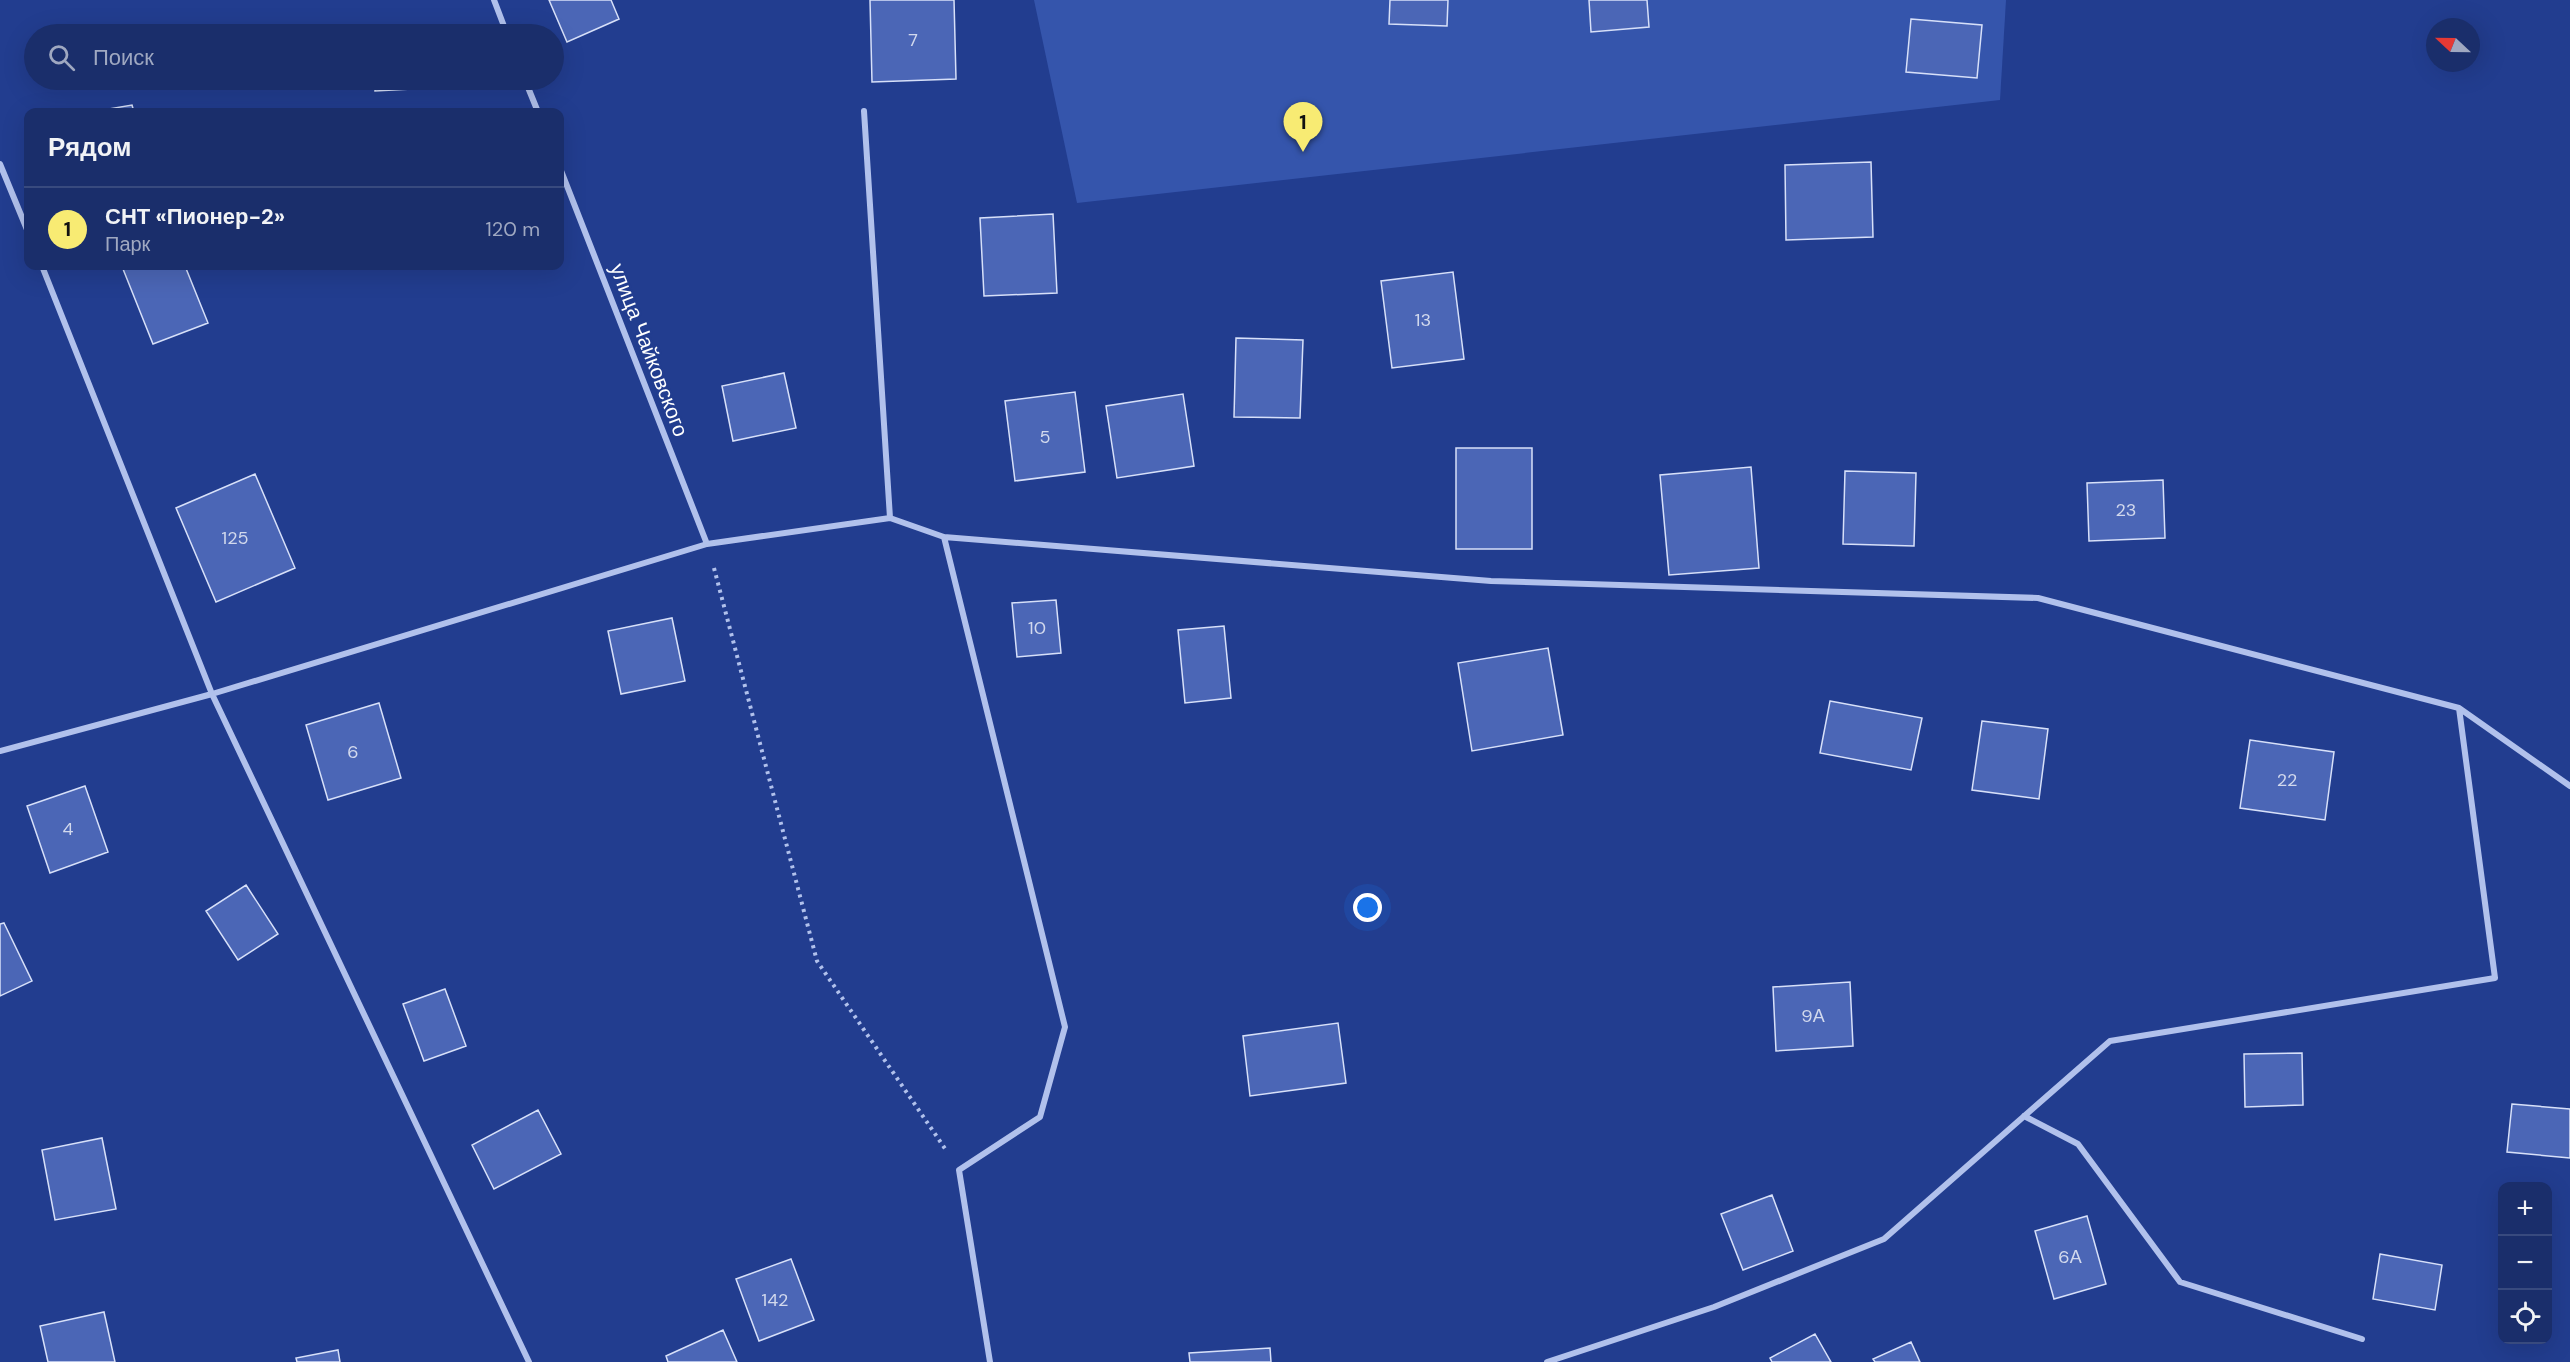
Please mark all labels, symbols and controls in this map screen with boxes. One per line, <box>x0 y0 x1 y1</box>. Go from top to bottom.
north arrow <box>2426 18 2480 72</box>
search box <box>24 24 564 90</box>
house number: 7 <box>908 28 918 52</box>
icon: search <box>45 41 78 74</box>
text: Поиск <box>93 43 154 72</box>
pin: 1 <box>1284 102 1322 152</box>
text: Рядом <box>48 130 131 164</box>
text: СНТ «Пионер-2» <box>105 202 285 231</box>
text: 1 <box>64 216 71 242</box>
text: 120 m <box>486 216 540 242</box>
text: Парк <box>105 231 150 257</box>
street label: улица Чайковского <box>603 259 695 441</box>
house number: 13 <box>1415 308 1431 332</box>
house number: 5 <box>1040 425 1050 449</box>
house number: 23 <box>2115 498 2137 522</box>
house number: 125 <box>222 526 248 550</box>
house number: 10 <box>1028 616 1046 640</box>
house number: 6 <box>347 740 359 764</box>
house number: 22 <box>2277 768 2297 792</box>
house number: 4 <box>63 817 74 841</box>
your location <box>1353 893 1382 922</box>
house number: 9А <box>1801 1004 1825 1028</box>
map controls <box>2498 1182 2552 1344</box>
button: + <box>2498 1182 2552 1236</box>
button: − <box>2498 1236 2552 1290</box>
house number: 6А <box>2058 1245 2082 1269</box>
house number: 142 <box>762 1288 788 1312</box>
button: locate <box>2498 1290 2552 1344</box>

